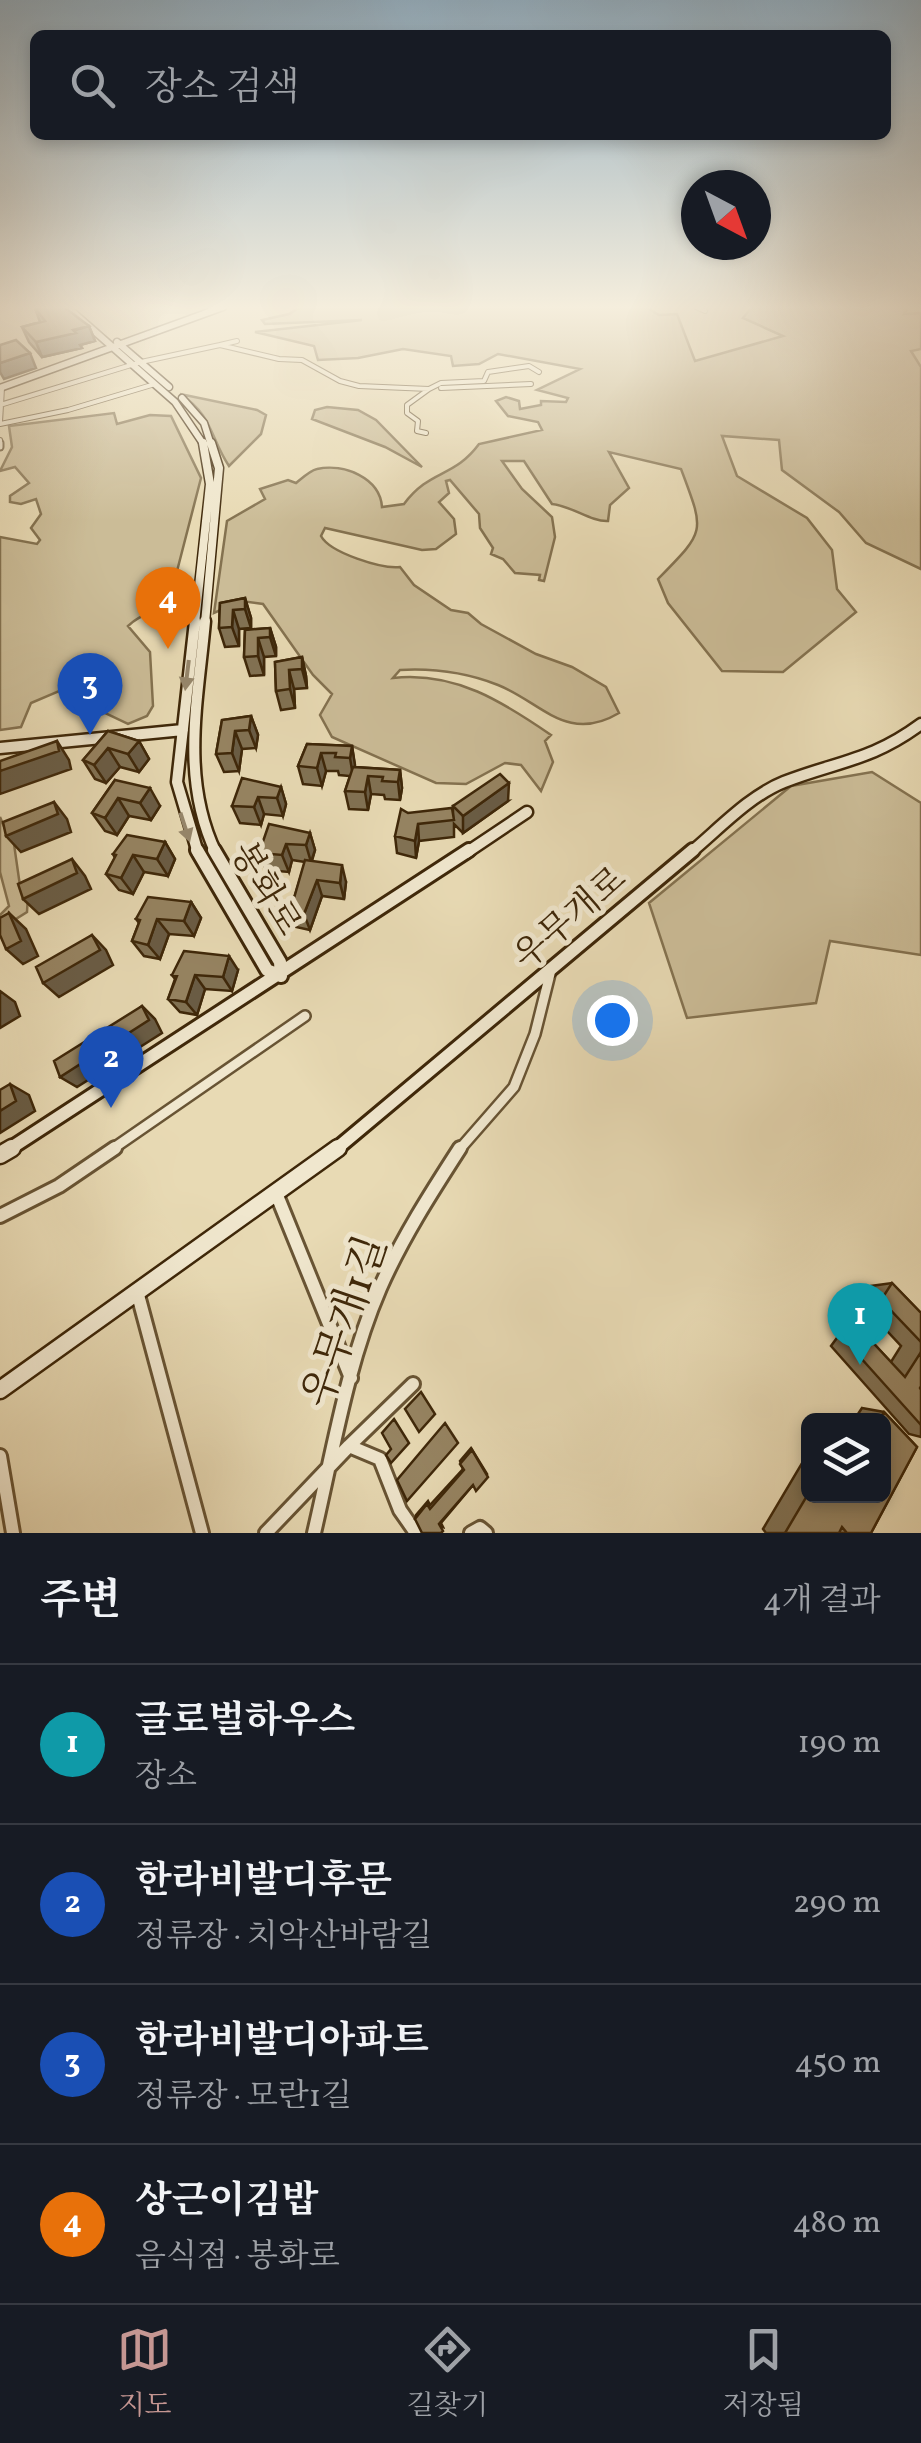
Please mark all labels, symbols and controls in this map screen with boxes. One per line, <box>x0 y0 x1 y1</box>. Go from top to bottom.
search box <box>30 30 891 140</box>
icon: search <box>65 58 120 113</box>
text: 장소 검색 <box>145 63 299 116</box>
north arrow <box>681 170 771 260</box>
pin: 4 <box>136 566 200 649</box>
pin: 3 <box>58 652 122 735</box>
one-way arrow <box>179 660 195 691</box>
one-way arrow <box>179 812 194 842</box>
street label: 봉화로 <box>218 834 311 945</box>
street label: 우무개로 <box>504 857 638 982</box>
your location <box>587 995 638 1046</box>
pin: 2 <box>78 1026 144 1108</box>
street label: 우무개1길 <box>290 1228 404 1417</box>
pin: 1 <box>828 1282 892 1365</box>
map controls <box>801 1413 891 1503</box>
button: layers <box>801 1413 891 1503</box>
text: 주변 <box>40 1573 121 1632</box>
text: 4개 결과 <box>763 1580 881 1624</box>
text: 글로벌하우스 <box>135 1696 355 1749</box>
text: 1 <box>66 1722 79 1766</box>
text: 190 m <box>797 1722 881 1766</box>
text: 장소 <box>135 1756 197 1800</box>
text: 한라비발디후문 <box>135 1856 392 1909</box>
text: 2 <box>64 1882 81 1926</box>
text: 290 m <box>793 1882 881 1926</box>
text: 정류장 · 치악산바람길 <box>135 1916 432 1960</box>
text: 한라비발디아파트 <box>135 2016 429 2069</box>
text: 3 <box>64 2042 81 2086</box>
text: 450 m <box>794 2042 881 2086</box>
text: 정류장 · 모란1길 <box>135 2076 352 2120</box>
text: 상근이김밥 <box>135 2176 319 2229</box>
text: 4 <box>63 2202 82 2246</box>
text: 480 m <box>792 2202 881 2246</box>
text: 음식점 · 봉화로 <box>135 2236 340 2280</box>
tab: 지도 <box>117 2322 172 2426</box>
tab: 길찾기 <box>407 2322 488 2426</box>
tab: 저장됨 <box>723 2322 804 2426</box>

